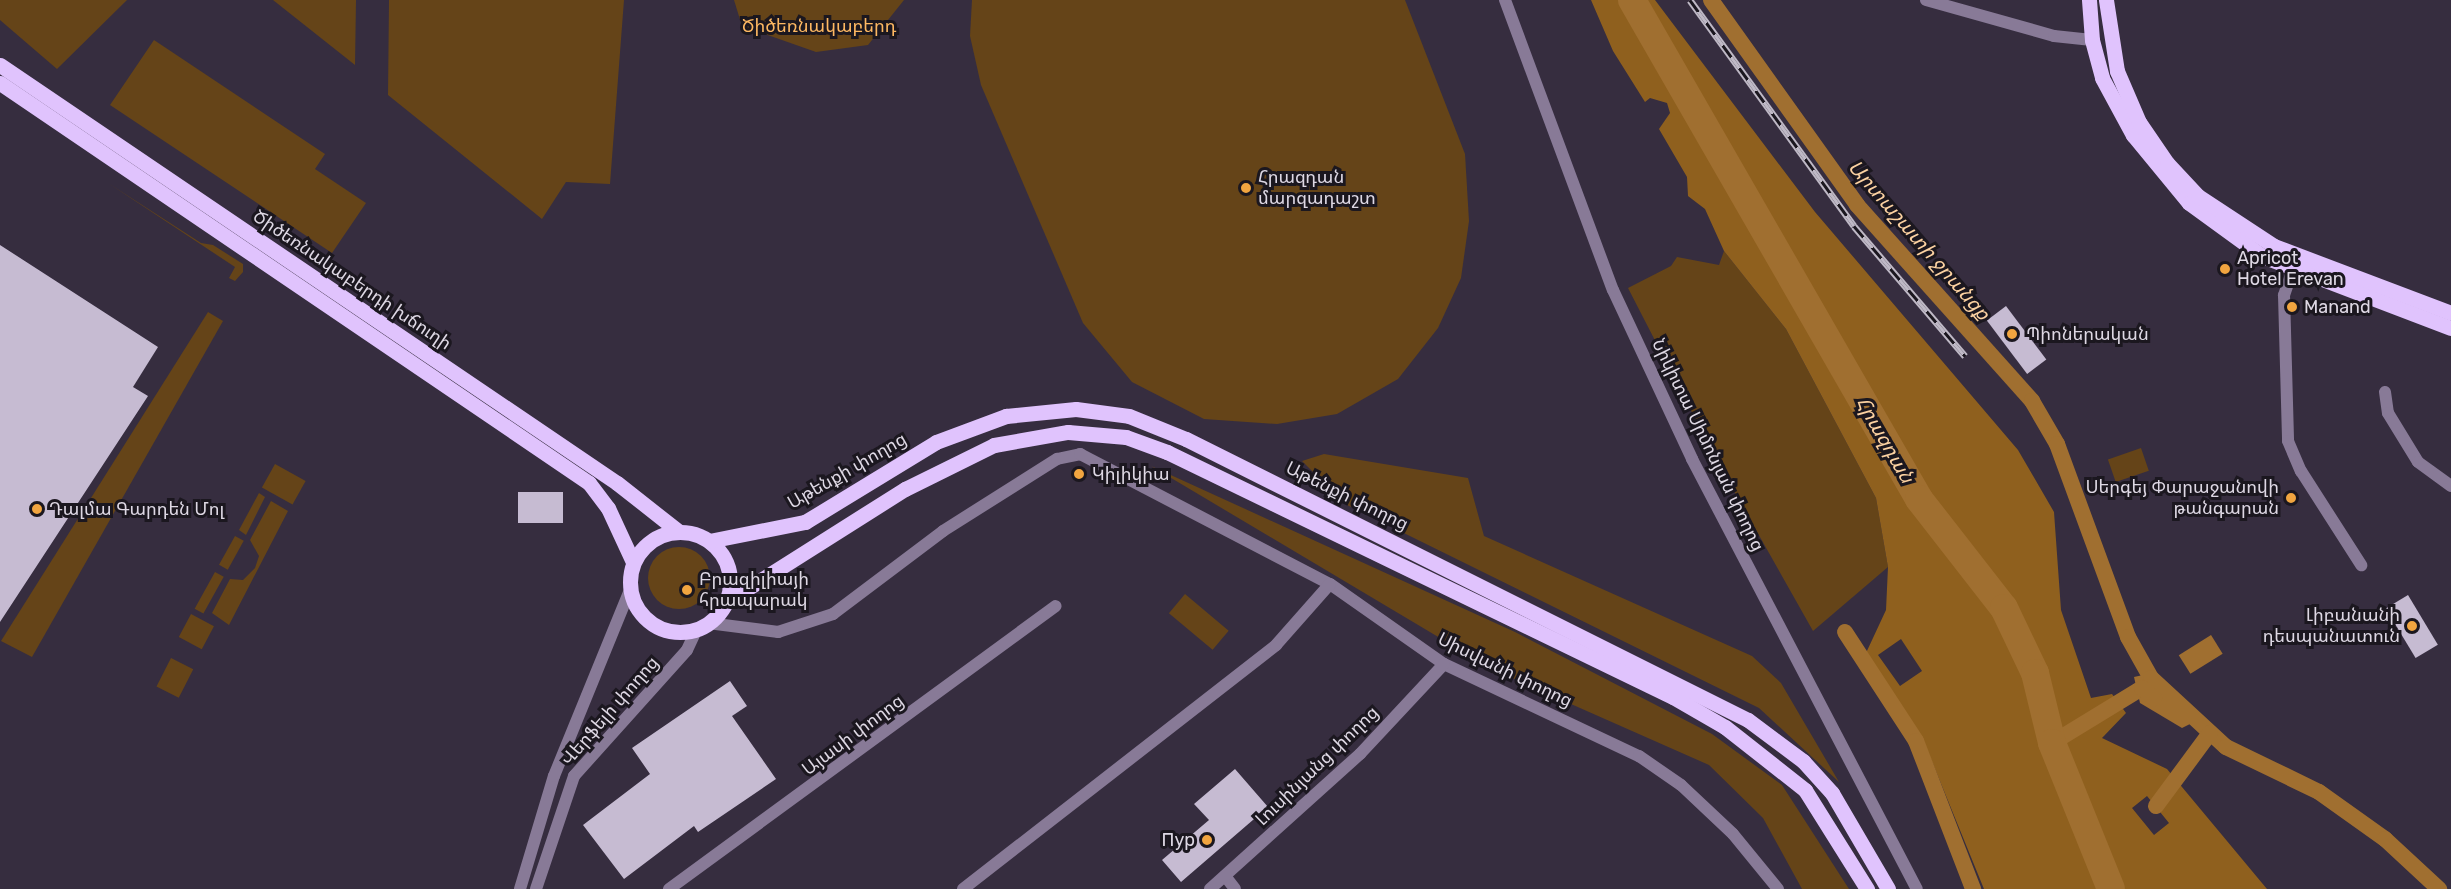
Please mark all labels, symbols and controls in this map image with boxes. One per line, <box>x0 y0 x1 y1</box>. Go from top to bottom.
park label: Ծիծեռնակաբերդ <box>742 15 896 37</box>
water label: Արտաշատի ջրանցք <box>1843 155 1995 325</box>
place label: Հրազդան մարզադաշտ <box>1258 167 1376 210</box>
marker: Հրազդան մարզադաշտ <box>1239 181 1253 195</box>
street label: Ծիծեռնակաբերդի խճուղի <box>249 205 455 355</box>
place label: Apricot Hotel Erevan <box>2237 248 2344 290</box>
marker: Apricot Hotel Erevan <box>2218 262 2232 276</box>
place label: Manand <box>2304 296 2371 318</box>
marker: Manand <box>2285 300 2299 314</box>
place label: Պիոներական <box>2026 323 2149 345</box>
marker: Պիոներական <box>2003 325 2021 343</box>
street label: Նիկիտա Սիմոնյան փողոց <box>1647 335 1769 555</box>
water label: Հրազդան <box>1851 393 1919 487</box>
street label: Աթենքի փողոց <box>784 428 910 514</box>
street label: Աթենքի փողոց <box>1282 457 1412 535</box>
place label: Կիլիկիա <box>1092 463 1170 485</box>
marker: Կիլիկիա <box>1070 465 1088 483</box>
place label: Սերգեյ Փարաջանովի թանգարան <box>2085 477 2279 520</box>
marker: Սերգեյ Փարաջանովի թանգարան <box>2284 491 2298 505</box>
place label: Դալմա Գարդեն Մոլ <box>49 498 224 520</box>
marker: Դալմա Գարդեն Մոլ <box>30 502 44 516</box>
place label: Բրազիլիայի հրապարակ <box>699 569 809 612</box>
marker: Բրազիլիայի հրապարակ <box>680 583 694 597</box>
place label: Լիբանանի դեսպանատուն <box>2263 605 2400 648</box>
marker: Լիբանանի դեսպանատուն <box>2405 619 2419 633</box>
street label: Սիսվանի փողոց <box>1434 628 1576 712</box>
street label: Վերֆելի փողոց <box>557 652 663 770</box>
street label: Այասի փողոց <box>798 690 908 780</box>
street label: Լուսինյանց փողոց <box>1251 702 1383 830</box>
place label: Пур <box>1162 829 1195 851</box>
marker: Пур <box>1200 833 1214 847</box>

